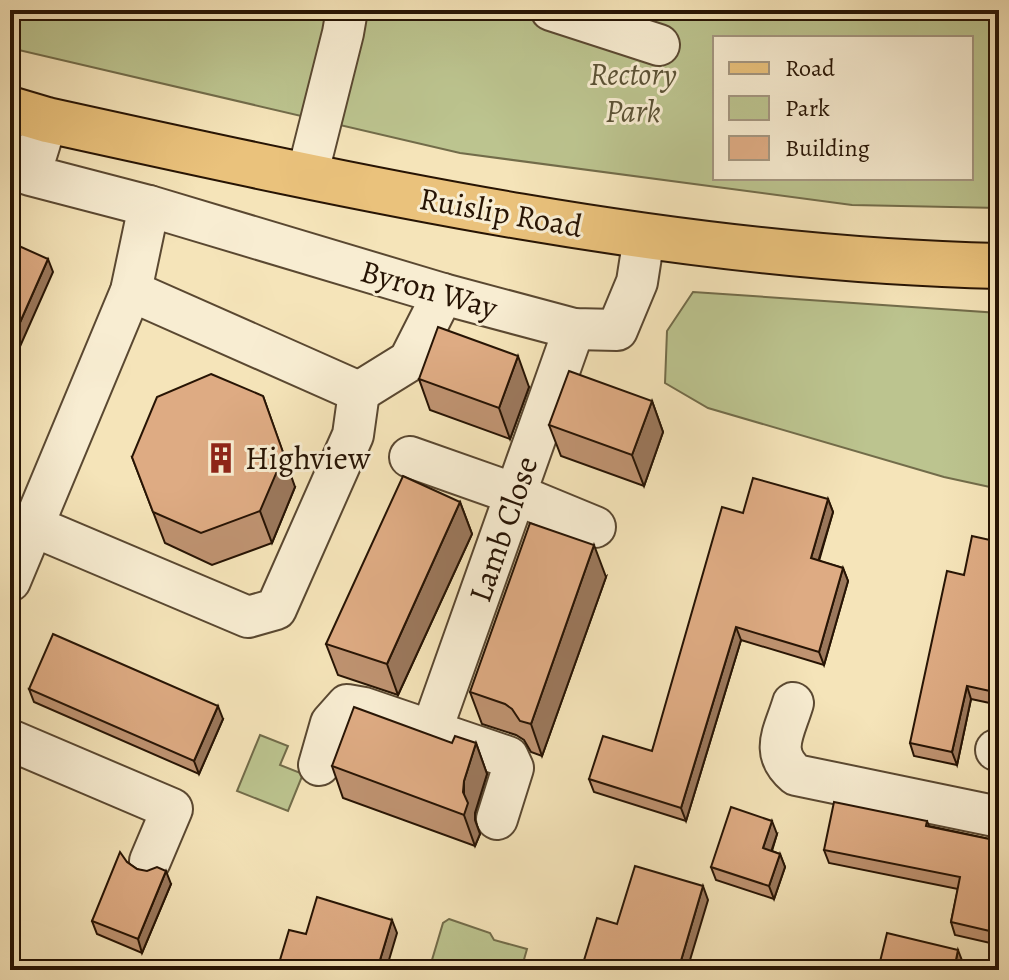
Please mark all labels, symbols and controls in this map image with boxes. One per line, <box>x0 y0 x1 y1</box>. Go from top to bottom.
legend <box>713 36 973 180</box>
park label: Rectory Park <box>589 52 677 133</box>
text: Road <box>785 52 835 84</box>
text: Park <box>785 92 830 124</box>
text: Building <box>785 132 870 164</box>
street label: Ruislip Road <box>416 176 587 248</box>
street label: Byron Way <box>355 248 503 330</box>
place label: Highview <box>245 436 371 480</box>
building icon: Highview <box>204 441 238 475</box>
street label: Lamb Close <box>458 450 548 608</box>

